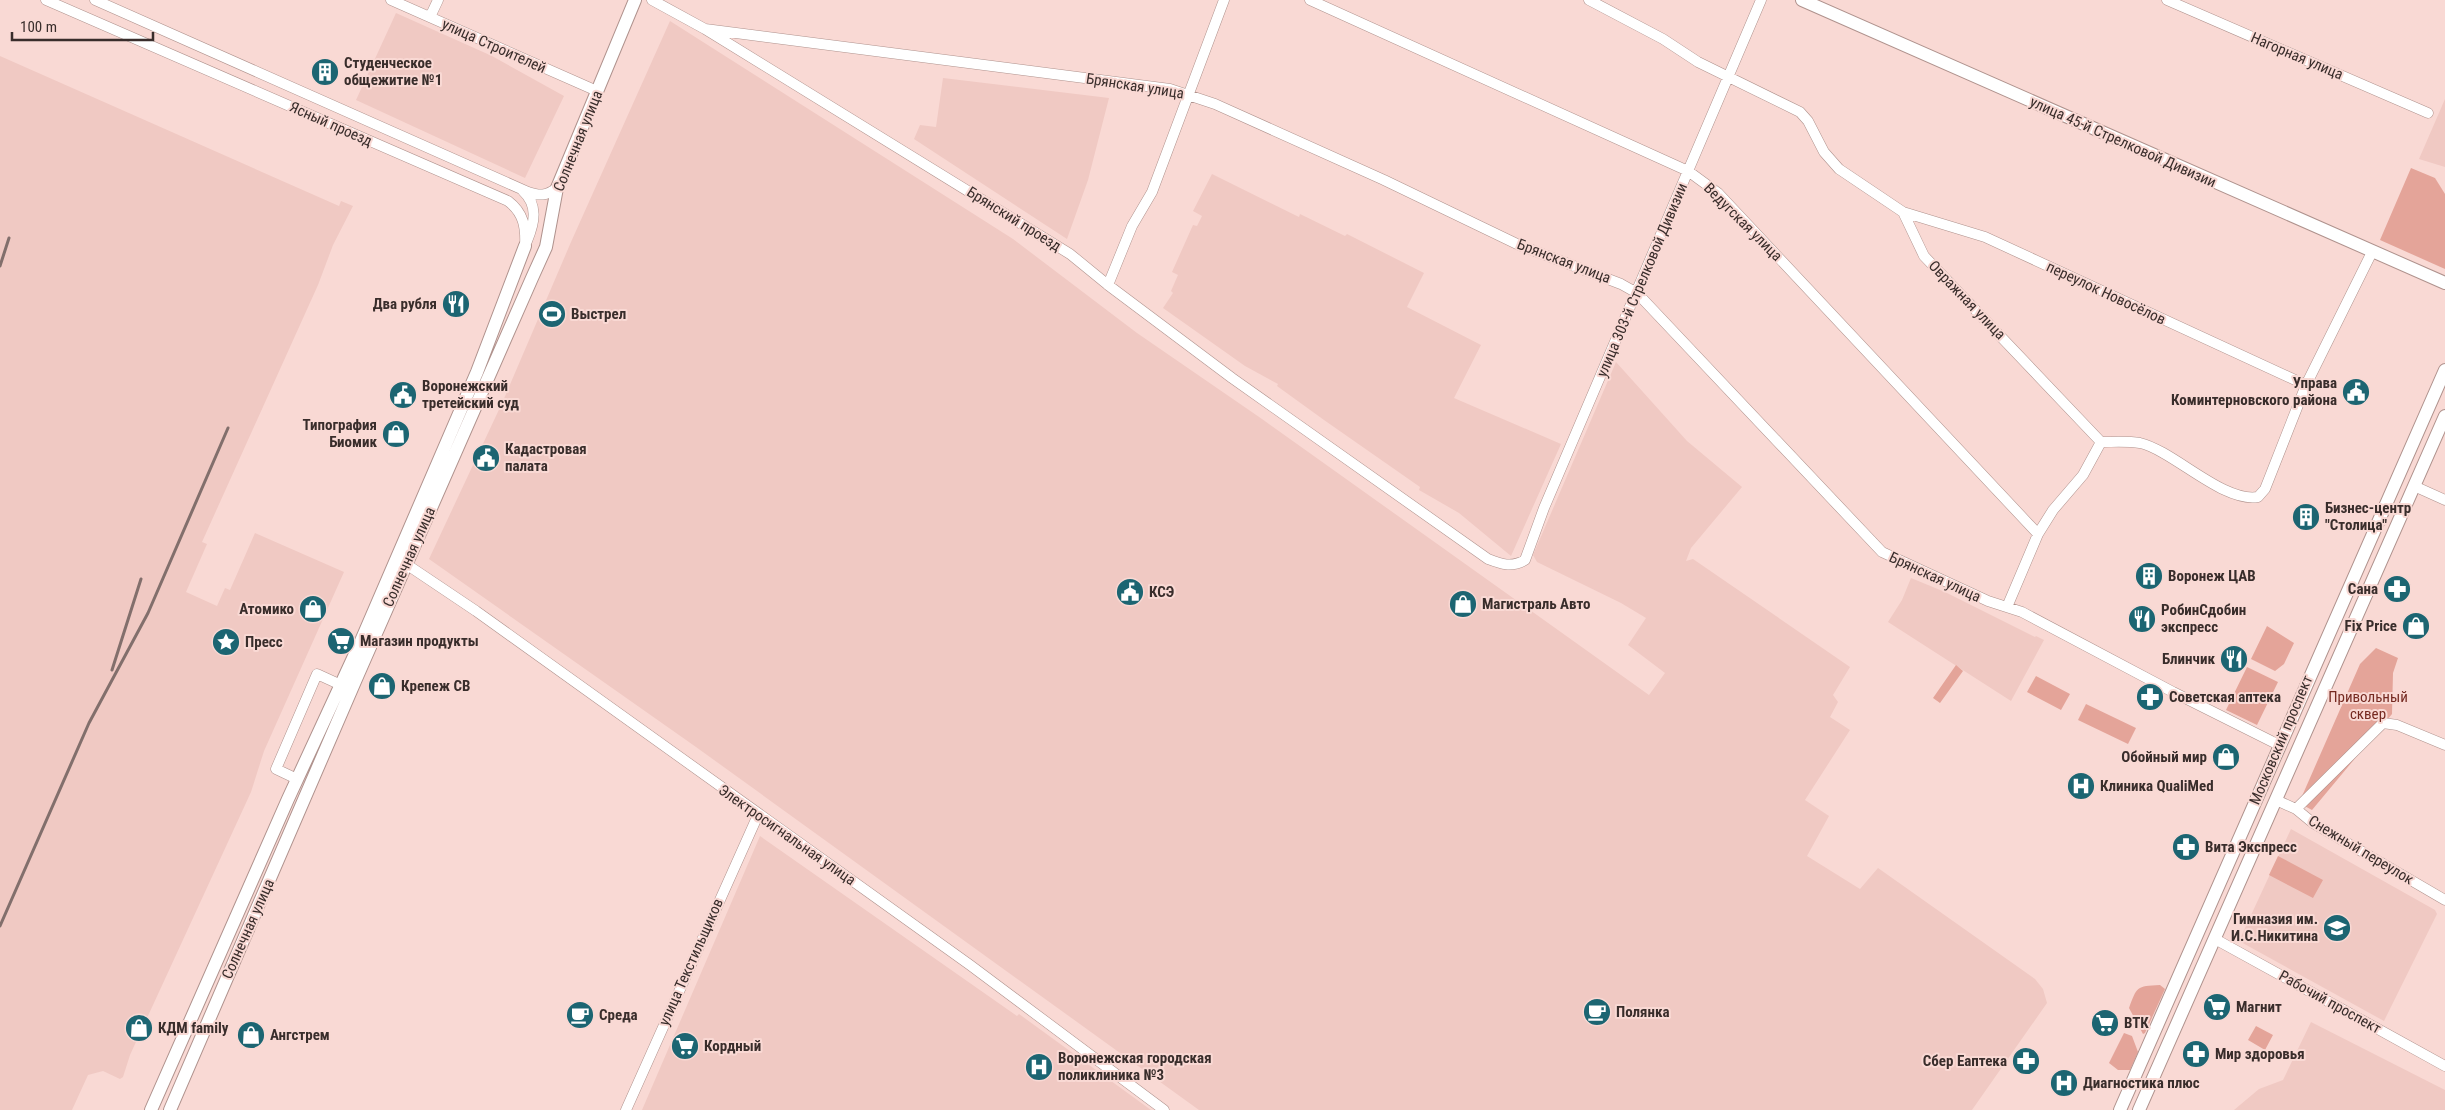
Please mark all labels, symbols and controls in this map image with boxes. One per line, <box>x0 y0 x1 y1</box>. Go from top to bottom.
scale bar <box>12 10 154 42</box>
street label: улица Строителей <box>439 15 549 77</box>
text: 100 m <box>20 18 57 36</box>
street label: Нагорная улица <box>2248 28 2346 84</box>
place label: Студенческое общежитие №1 <box>344 54 442 89</box>
building icon: Студенческое общежитие №1 <box>310 57 340 87</box>
street label: Брянская улица <box>1085 69 1185 103</box>
street label: Солнечная улица <box>550 88 606 194</box>
street label: улица 45-й Стрелковой Дивизии <box>2027 93 2219 191</box>
street label: Ясный проезд <box>287 98 375 150</box>
street label: Ведугская улица <box>1700 179 1786 265</box>
street label: улица 303-й Стрелковой Дивизии <box>1593 180 1691 380</box>
street label: Брянский проезд <box>964 183 1064 255</box>
street label: Брянская улица <box>1515 235 1613 287</box>
street label: Овражная улица <box>1925 257 2009 343</box>
street label: переулок Новосёлов <box>2044 258 2168 328</box>
restaurant icon: Два рубля <box>441 289 471 319</box>
place label: Два рубля <box>373 295 437 313</box>
sports icon: Выстрел <box>537 299 567 329</box>
place label: Выстрел <box>571 305 626 323</box>
place label: Управа Коминтерновского района <box>2171 374 2337 409</box>
place label: Воронежский третейский суд <box>422 377 519 412</box>
public building icon: Управа Коминтерновского района <box>2341 377 2371 407</box>
public building icon: Воронежский третейский суд <box>388 380 418 410</box>
place label: Типография Биомик <box>303 416 377 451</box>
shop icon: Типография Биомик <box>381 419 411 449</box>
place label: Кадастровая палата <box>505 440 587 475</box>
public building icon: Кадастровая палата <box>471 443 501 473</box>
place label: Бизнес-центр "Столица" <box>2325 499 2411 534</box>
building icon: Бизнес-центр "Столица" <box>2291 502 2321 532</box>
street label: Солнечная улица <box>379 504 439 610</box>
street label: Брянская улица <box>1886 548 1984 606</box>
building icon: Воронеж ЦАВ <box>2134 561 2164 591</box>
place label: Воронеж ЦАВ <box>2168 567 2256 585</box>
pharmacy icon: Сана <box>2382 574 2412 604</box>
public building icon: КСЭ <box>1115 577 1145 607</box>
place label: Сана <box>2348 580 2378 598</box>
place label: КСЭ <box>1149 583 1174 601</box>
shop icon: Магистраль Авто <box>1448 589 1478 619</box>
shop icon: Атомико <box>298 594 328 624</box>
place label: Магистраль Авто <box>1482 595 1590 613</box>
place label: Атомико <box>239 600 294 618</box>
place label: РобинСдобин экспресс <box>2161 601 2246 636</box>
restaurant icon: РобинСдобин экспресс <box>2127 604 2157 634</box>
shop icon: Fix Price <box>2401 611 2431 641</box>
place label: Fix Price <box>2344 617 2397 635</box>
supermarket icon: Магазин продукты <box>326 626 356 656</box>
place icon: Пресс <box>211 627 241 657</box>
place label: Магазин продукты <box>360 632 479 650</box>
place label: Пресс <box>245 633 283 651</box>
restaurant icon: Блинчик <box>2219 644 2249 674</box>
place label: Блинчик <box>2162 650 2215 668</box>
shop icon: Крепеж СВ <box>367 671 397 701</box>
street label: Московский проспект <box>2246 673 2316 807</box>
place label: Крепеж СВ <box>401 677 470 695</box>
pharmacy icon: Советская аптека <box>2135 682 2165 712</box>
place label: Советская аптека <box>2169 688 2281 706</box>
park label: Привольный сквер <box>2328 688 2408 723</box>
shop icon: Обойный мир <box>2211 742 2241 772</box>
place label: Обойный мир <box>2121 748 2207 766</box>
hospital icon: Клиника QualiMed <box>2066 771 2096 801</box>
place label: Клиника QualiMed <box>2100 777 2214 795</box>
street label: Электросигнальная улица <box>715 781 859 889</box>
street label: Снежный переулок <box>2305 812 2417 888</box>
pharmacy icon: Вита Экспресс <box>2171 832 2201 862</box>
place label: Вита Экспресс <box>2205 838 2297 856</box>
street label: Солнечная улица <box>218 876 278 982</box>
street label: улица Текстильщиков <box>655 896 727 1028</box>
place label: Гимназия им. И.С.Никитина <box>2231 910 2318 945</box>
school or university icon: Гимназия им. И.С.Никитина <box>2322 913 2352 943</box>
street label: Рабочий проспект <box>2276 967 2384 1037</box>
supermarket icon: Магнит <box>2202 992 2232 1022</box>
cafe icon: Полянка <box>1582 997 1612 1027</box>
place label: Магнит <box>2236 998 2282 1016</box>
cafe icon: Среда <box>565 1000 595 1030</box>
place label: Полянка <box>1616 1003 1670 1021</box>
place label: Среда <box>599 1006 638 1024</box>
supermarket icon: ВТК <box>2090 1008 2120 1038</box>
shop icon: КДМ family <box>124 1013 154 1043</box>
place label: ВТК <box>2124 1014 2149 1032</box>
place label: КДМ family <box>158 1019 229 1037</box>
shop icon: Ангстрем <box>236 1020 266 1050</box>
place label: Ангстрем <box>270 1026 330 1044</box>
supermarket icon: Кордный <box>670 1031 700 1061</box>
place label: Кордный <box>704 1037 761 1055</box>
pharmacy icon: Мир здоровья <box>2181 1039 2211 1069</box>
place label: Мир здоровья <box>2215 1045 2305 1063</box>
pharmacy icon: Сбер Еаптека <box>2011 1046 2041 1076</box>
place label: Воронежская городская поликлиника №3 <box>1058 1049 1212 1084</box>
hospital icon: Воронежская городская поликлиника №3 <box>1024 1052 1054 1082</box>
place label: Сбер Еаптека <box>1923 1052 2007 1070</box>
hospital icon: Диагностика плюс <box>2049 1068 2079 1098</box>
place label: Диагностика плюс <box>2083 1074 2200 1092</box>

